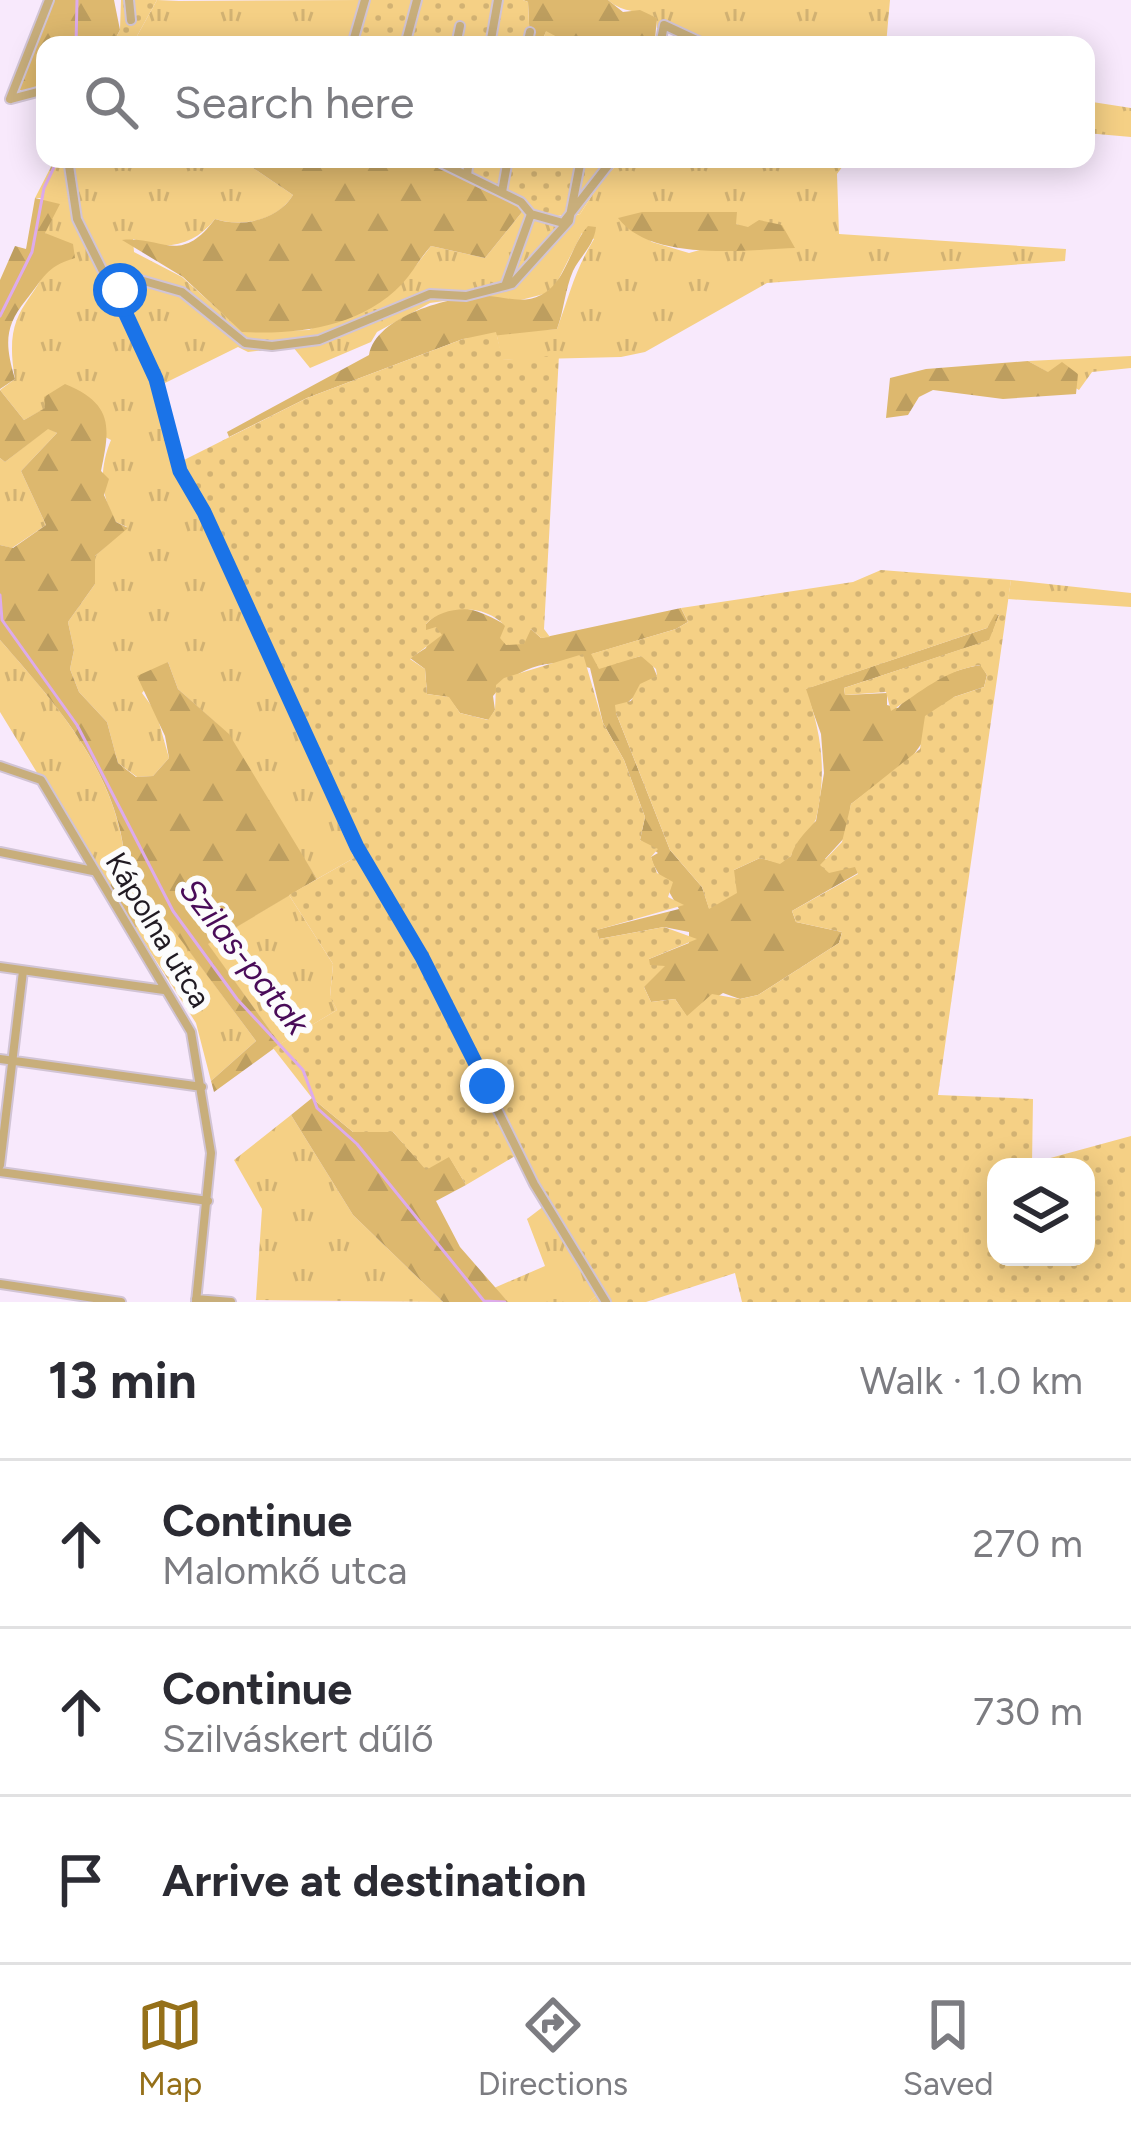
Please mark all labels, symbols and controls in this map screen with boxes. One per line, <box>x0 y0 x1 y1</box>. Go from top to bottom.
search box <box>36 36 1095 168</box>
icon: search <box>78 69 144 135</box>
text: Search here <box>174 75 414 129</box>
route start <box>93 263 147 317</box>
street label: Kápolna utca <box>98 846 219 1014</box>
water label: Szilas-patak <box>172 871 318 1043</box>
route end <box>460 1059 514 1113</box>
map controls <box>987 1158 1095 1266</box>
button: layers <box>987 1158 1095 1266</box>
text: 13 min <box>48 1350 197 1411</box>
text: Walk · 1.0 km <box>860 1357 1083 1404</box>
text: Continue <box>162 1493 352 1547</box>
icon: ahead <box>48 1511 114 1577</box>
text: 270 m <box>972 1520 1083 1567</box>
text: Malomkő utca <box>162 1547 407 1594</box>
text: Continue <box>162 1661 352 1715</box>
icon: ahead <box>48 1679 114 1745</box>
text: 730 m <box>973 1688 1083 1735</box>
text: Szilváskert dűlő <box>162 1715 434 1762</box>
icon: arrive <box>48 1847 114 1913</box>
text: Arrive at destination <box>162 1853 586 1907</box>
tab: Map <box>137 1992 203 2103</box>
tab: Directions <box>478 1992 628 2103</box>
tab: Saved <box>903 1992 994 2103</box>

